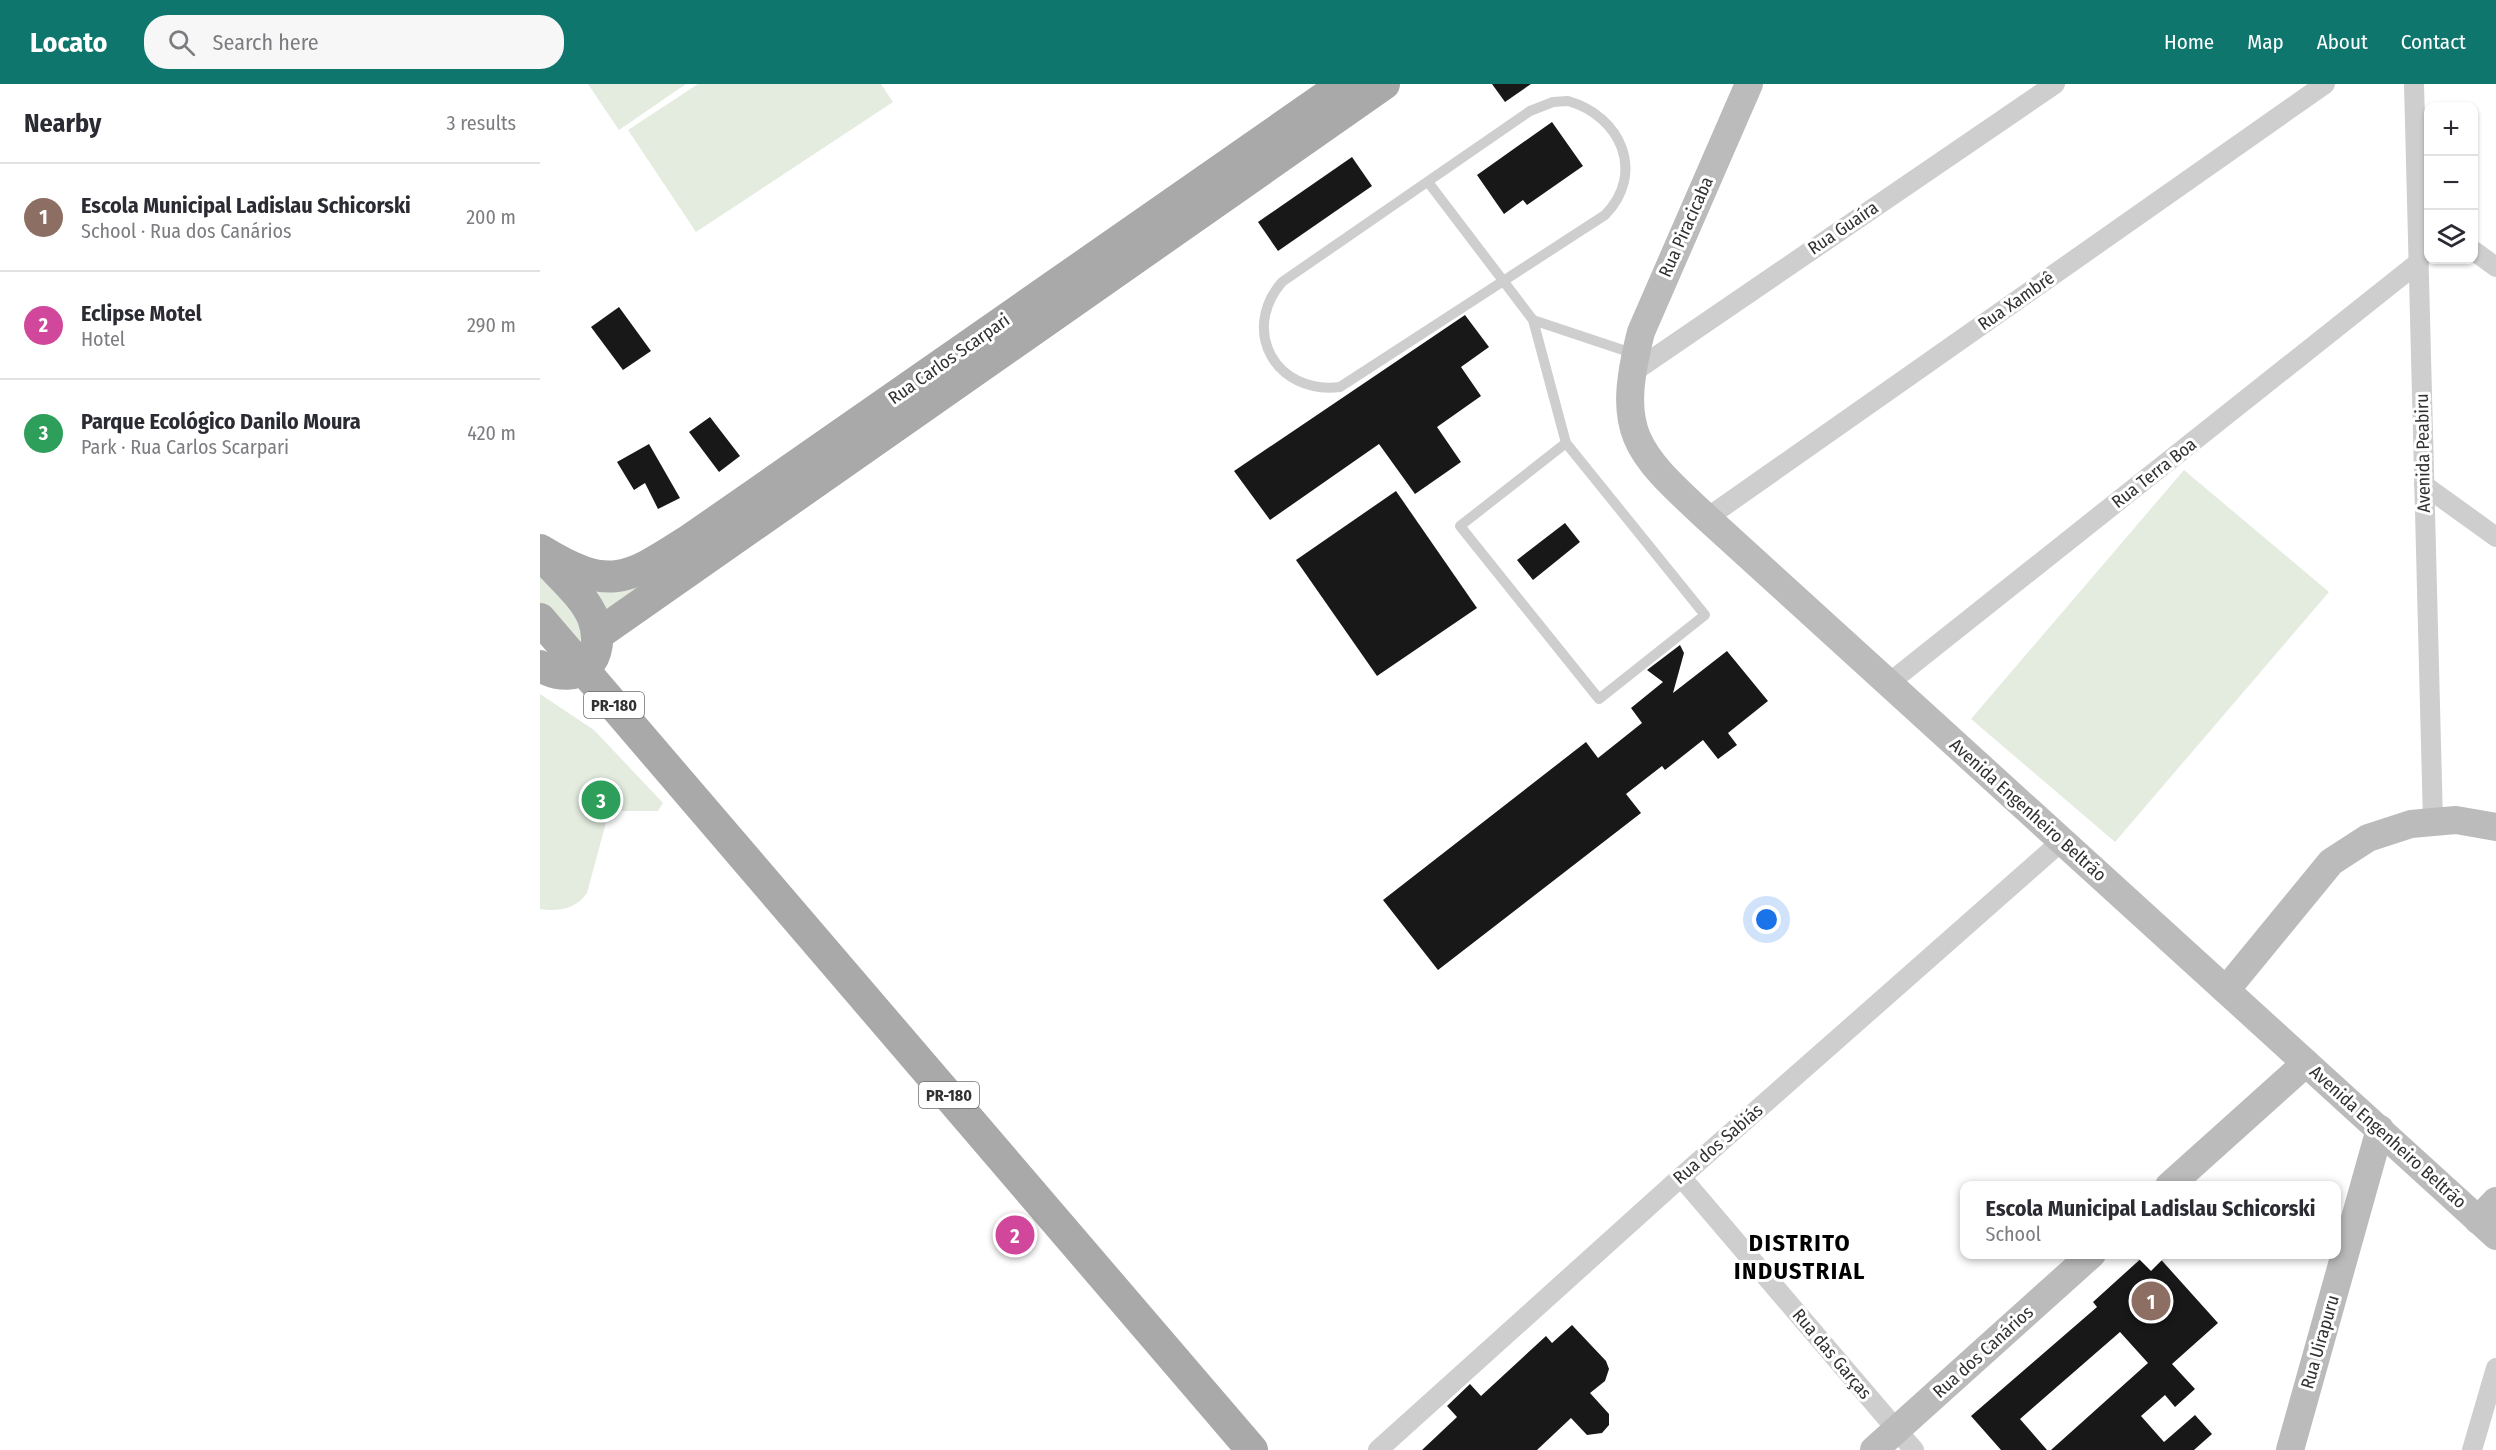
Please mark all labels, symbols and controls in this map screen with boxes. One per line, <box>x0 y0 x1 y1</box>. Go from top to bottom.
search box <box>144 15 564 69</box>
text: Locato <box>30 26 108 59</box>
icon: search <box>165 26 198 59</box>
text: Search here <box>213 29 319 56</box>
text: Home <box>2164 29 2214 55</box>
text: Map <box>2247 29 2284 55</box>
text: About <box>2317 29 2368 55</box>
text: Contact <box>2401 29 2466 55</box>
map controls <box>2424 102 2478 264</box>
button: + <box>2424 102 2478 156</box>
text: Nearby <box>24 108 101 139</box>
text: 3 results <box>447 111 516 135</box>
button: − <box>2424 156 2478 210</box>
street label: Rua Piracicaba <box>1654 173 1718 281</box>
text: Escola Municipal Ladislau Schicorski <box>81 192 411 219</box>
street label: Rua Guaíra <box>1804 196 1882 259</box>
text: 1 <box>39 205 48 229</box>
text: 200 m <box>466 205 516 229</box>
button: layers <box>2424 210 2478 264</box>
text: School · Rua dos Canários <box>81 219 292 243</box>
street label: Rua Xambrê <box>1974 267 2058 335</box>
text: Eclipse Motel <box>81 300 202 327</box>
street label: Rua Carlos Scarpari <box>884 309 1014 409</box>
text: 2 <box>39 313 48 337</box>
text: 290 m <box>467 313 516 337</box>
text: Hotel <box>81 327 125 351</box>
street label: Avenida Peabiru <box>2411 393 2435 513</box>
text: Parque Ecológico Danilo Moura <box>81 408 361 435</box>
text: 3 <box>39 421 48 445</box>
text: 420 m <box>467 421 516 445</box>
street label: Rua Terra Boa <box>2107 433 2201 513</box>
text: Park · Rua Carlos Scarpari <box>81 435 289 459</box>
road number: PR-180 <box>584 692 644 718</box>
street label: Avenida Engenheiro Beltrão <box>1945 734 2111 886</box>
pin: 3 <box>582 778 620 822</box>
your location <box>1752 905 1781 934</box>
street label: Avenida Engenheiro Beltrão <box>2305 1061 2471 1213</box>
road number: PR-180 <box>919 1082 979 1108</box>
street label: Rua dos Sabiás <box>1669 1099 1768 1189</box>
popup <box>1960 1181 2341 1259</box>
text: Escola Municipal Ladislau Schicorski <box>1986 1195 2315 1222</box>
pin: 2 <box>996 1212 1034 1258</box>
text: School <box>1986 1222 2041 1246</box>
district label: DISTRITO INDUSTRIAL <box>1734 1229 1866 1285</box>
pin: 1 <box>2132 1278 2170 1324</box>
street label: Rua Uirapuru <box>2296 1293 2344 1391</box>
street label: Rua dos Canários <box>1928 1301 2038 1403</box>
street label: Rua das Garças <box>1788 1304 1876 1404</box>

